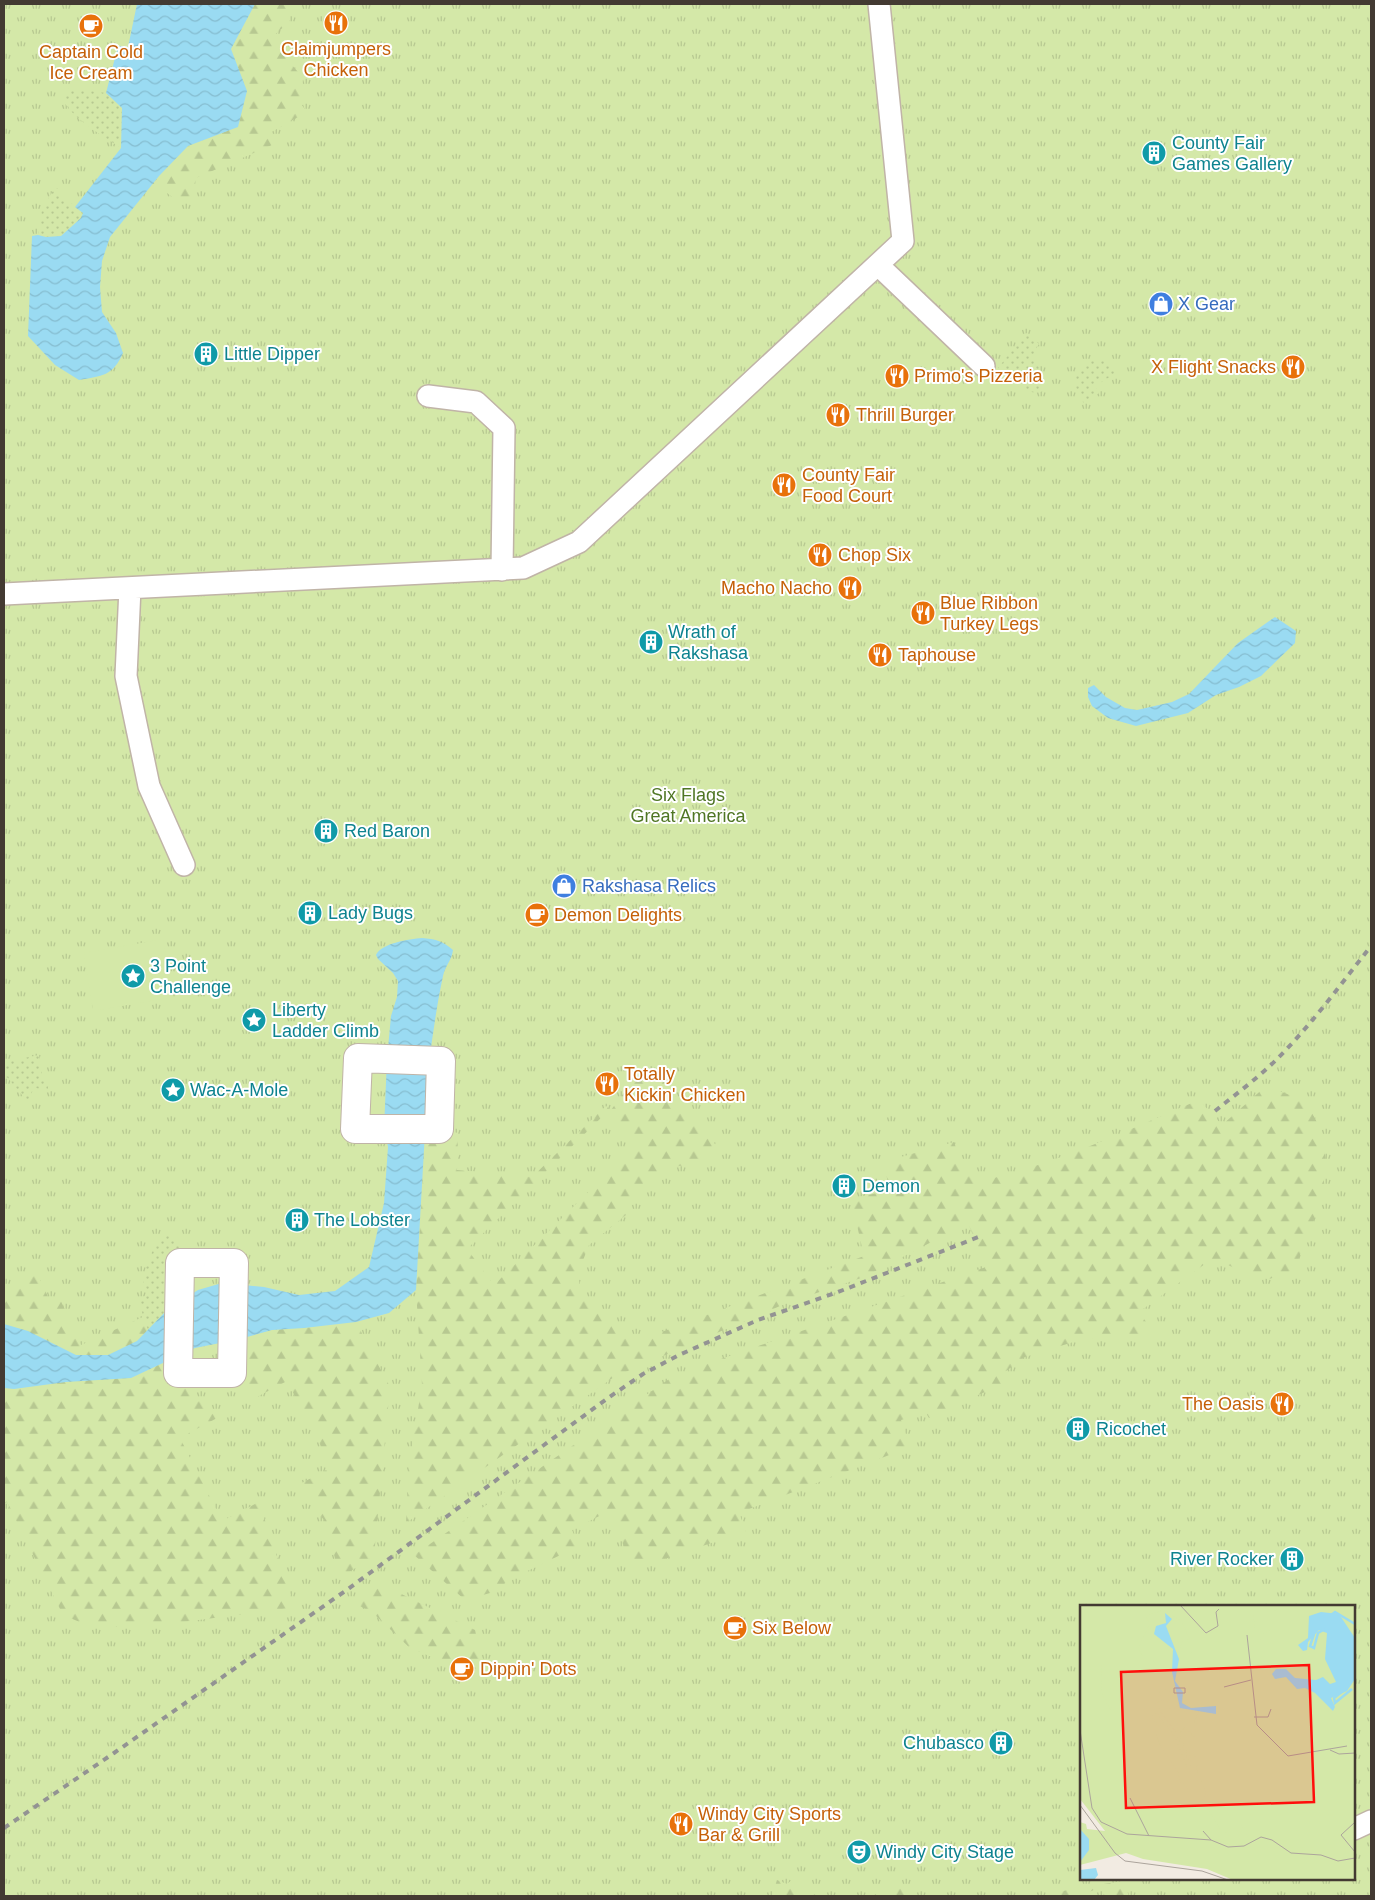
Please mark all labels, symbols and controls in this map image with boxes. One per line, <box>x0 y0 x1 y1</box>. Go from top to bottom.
restaurant icon: Claimjumpers Chicken <box>323 10 349 36</box>
cafe icon: Captain Cold Ice Cream <box>78 13 104 39</box>
place label: Claimjumpers Chicken <box>281 39 391 80</box>
place label: Captain Cold Ice Cream <box>39 42 143 83</box>
place label: County Fair Games Gallery <box>1172 133 1292 174</box>
building icon: County Fair Games Gallery <box>1141 140 1167 166</box>
shop icon: X Gear <box>1148 291 1174 317</box>
place label: X Gear <box>1178 294 1235 314</box>
building icon: Little Dipper <box>193 341 219 367</box>
place label: Little Dipper <box>224 344 320 364</box>
restaurant icon: X Flight Snacks <box>1280 354 1306 380</box>
place label: X Flight Snacks <box>1151 357 1276 377</box>
restaurant icon: Primo's Pizzeria <box>884 363 910 389</box>
place label: Primo's Pizzeria <box>914 366 1043 386</box>
restaurant icon: Thrill Burger <box>825 402 851 428</box>
place label: Thrill Burger <box>856 405 954 425</box>
place label: County Fair Food Court <box>802 465 895 506</box>
restaurant icon: County Fair Food Court <box>771 472 797 498</box>
restaurant icon: Chop Six <box>807 542 833 568</box>
place label: Chop Six <box>838 545 911 565</box>
restaurant icon: Macho Nacho <box>837 575 863 601</box>
place label: Macho Nacho <box>721 578 832 598</box>
place label: Blue Ribbon Turkey Legs <box>940 593 1038 634</box>
restaurant icon: Blue Ribbon Turkey Legs <box>910 600 936 626</box>
place label: Wrath of Rakshasa <box>668 622 749 663</box>
building icon: Wrath of Rakshasa <box>638 629 664 655</box>
restaurant icon: Taphouse <box>867 642 893 668</box>
place label: Taphouse <box>898 645 976 665</box>
park label: Six Flags Great America <box>630 785 747 826</box>
building icon: Red Baron <box>313 818 339 844</box>
place label: Red Baron <box>344 821 430 841</box>
shop icon: Rakshasa Relics <box>551 873 577 899</box>
place label: Rakshasa Relics <box>582 876 716 896</box>
building icon: Lady Bugs <box>297 900 323 926</box>
cafe icon: Demon Delights <box>524 902 550 928</box>
place label: Lady Bugs <box>328 903 413 923</box>
place label: Demon Delights <box>554 905 682 925</box>
place label: 3 Point Challenge <box>150 956 231 997</box>
place icon: 3 Point Challenge <box>120 963 146 989</box>
place label: Liberty Ladder Climb <box>272 1000 379 1041</box>
place icon: Liberty Ladder Climb <box>241 1007 267 1033</box>
place label: Totally Kickin' Chicken <box>624 1064 745 1105</box>
restaurant icon: Totally Kickin' Chicken <box>594 1071 620 1097</box>
place icon: Wac-A-Mole <box>160 1077 186 1103</box>
place label: Wac-A-Mole <box>190 1080 288 1100</box>
building icon: Demon <box>831 1173 857 1199</box>
place label: Demon <box>862 1176 920 1196</box>
building icon: The Lobster <box>284 1207 310 1233</box>
place label: The Lobster <box>314 1210 410 1230</box>
restaurant icon: The Oasis <box>1269 1391 1295 1417</box>
place label: The Oasis <box>1182 1394 1264 1414</box>
building icon: Ricochet <box>1065 1416 1091 1442</box>
place label: Ricochet <box>1096 1419 1166 1439</box>
building icon: River Rocker <box>1279 1546 1305 1572</box>
place label: River Rocker <box>1170 1549 1274 1569</box>
inset map <box>1080 1605 1355 1880</box>
cafe icon: Six Below <box>722 1615 748 1641</box>
place label: Six Below <box>752 1618 832 1638</box>
cafe icon: Dippin' Dots <box>449 1656 475 1682</box>
place label: Dippin' Dots <box>480 1659 576 1679</box>
building icon: Chubasco <box>988 1730 1014 1756</box>
place label: Chubasco <box>903 1733 984 1753</box>
place label: Windy City Sports Bar & Grill <box>698 1804 841 1845</box>
restaurant icon: Windy City Sports Bar & Grill <box>668 1811 694 1837</box>
theatre icon: Windy City Stage <box>846 1839 872 1865</box>
place label: Windy City Stage <box>876 1842 1014 1862</box>

